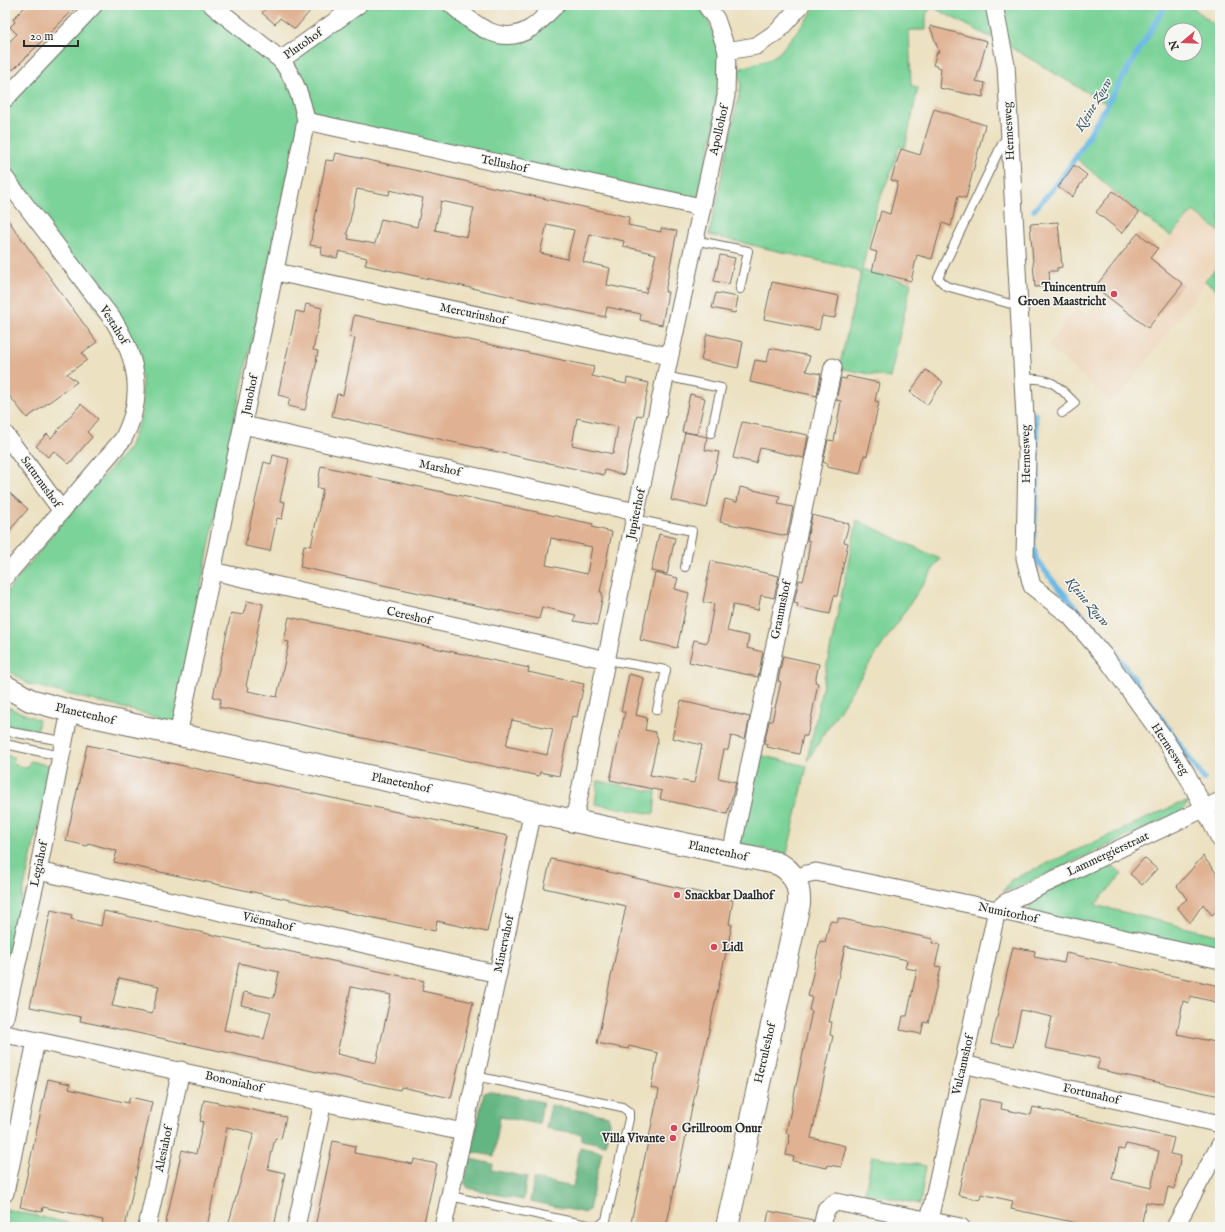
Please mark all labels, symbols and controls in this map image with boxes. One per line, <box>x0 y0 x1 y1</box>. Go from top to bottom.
scale bar <box>24 22 78 48</box>
north arrow <box>1163 22 1203 62</box>
street label: Plutohof <box>281 24 327 63</box>
text: 20 m <box>30 29 53 44</box>
text: N <box>1166 38 1183 53</box>
water label: Kleine Zouw <box>1071 75 1118 136</box>
street label: Apollohof <box>706 101 734 158</box>
street label: Hermesweg <box>1000 101 1018 161</box>
street label: Tellushof <box>479 152 531 177</box>
place label: Tuincentrum Groen Maastricht <box>1018 280 1107 309</box>
marker: Tuincentrum Groen Maastricht <box>1109 289 1119 299</box>
street label: Mercuriushof <box>438 300 510 329</box>
street label: Vestahof <box>96 302 133 350</box>
street label: Junohof <box>238 371 263 419</box>
street label: Hermesweg <box>1018 424 1034 484</box>
street label: Saturnushof <box>17 453 66 513</box>
street label: Marshof <box>418 456 465 480</box>
street label: Jupiterhof <box>623 485 650 543</box>
water label: Kleine Zouw <box>1060 573 1113 631</box>
street label: Grannushof <box>767 577 795 641</box>
street label: Cereshof <box>385 604 435 629</box>
street label: Planetenhof <box>54 700 119 729</box>
street label: Hermesweg <box>1148 720 1193 778</box>
street label: Planetenhof <box>370 769 435 797</box>
street label: Lammergierstraat <box>1065 828 1151 880</box>
street label: Legiahof <box>27 837 52 888</box>
street label: Planetenhof <box>687 837 752 865</box>
place label: Snackbar Daalhof <box>685 888 776 903</box>
marker: Snackbar Daalhof <box>672 890 682 900</box>
street label: Numitorhof <box>977 899 1042 927</box>
street label: Viënnahof <box>240 909 297 936</box>
street label: Minervahof <box>491 911 518 974</box>
place label: Lidl <box>721 940 744 955</box>
marker: Lidl <box>709 942 719 952</box>
street label: Herculeshof <box>751 1019 780 1085</box>
street label: Vulcanushof <box>949 1031 978 1097</box>
street label: Bononiahof <box>204 1068 267 1097</box>
street label: Fortunahof <box>1061 1080 1123 1108</box>
place label: Grillroom Onur <box>682 1121 762 1136</box>
street label: Alesiahof <box>152 1122 177 1174</box>
marker: Grillroom Onur <box>669 1123 679 1133</box>
place label: Villa Vivante <box>601 1131 665 1146</box>
marker: Villa Vivante <box>668 1133 678 1143</box>

